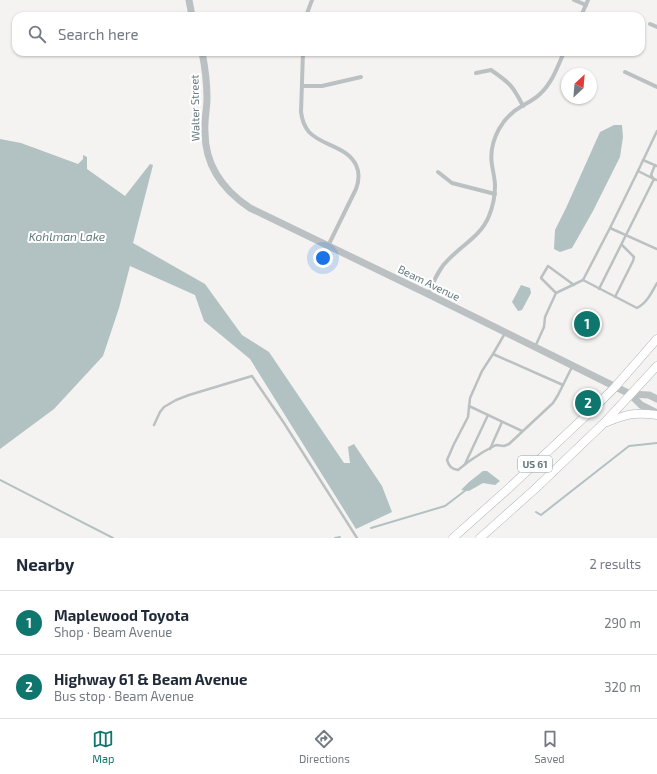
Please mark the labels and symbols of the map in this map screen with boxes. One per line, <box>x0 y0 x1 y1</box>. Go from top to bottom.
north arrow <box>561 68 597 104</box>
street label: Walter Street <box>187 74 202 142</box>
water label: Kohlman Lake <box>29 229 106 243</box>
your location <box>313 248 333 268</box>
street label: Beam Avenue <box>396 262 462 303</box>
pin: 1 <box>574 309 600 339</box>
pin: 2 <box>575 388 601 418</box>
road number: US 61 <box>518 456 552 472</box>

